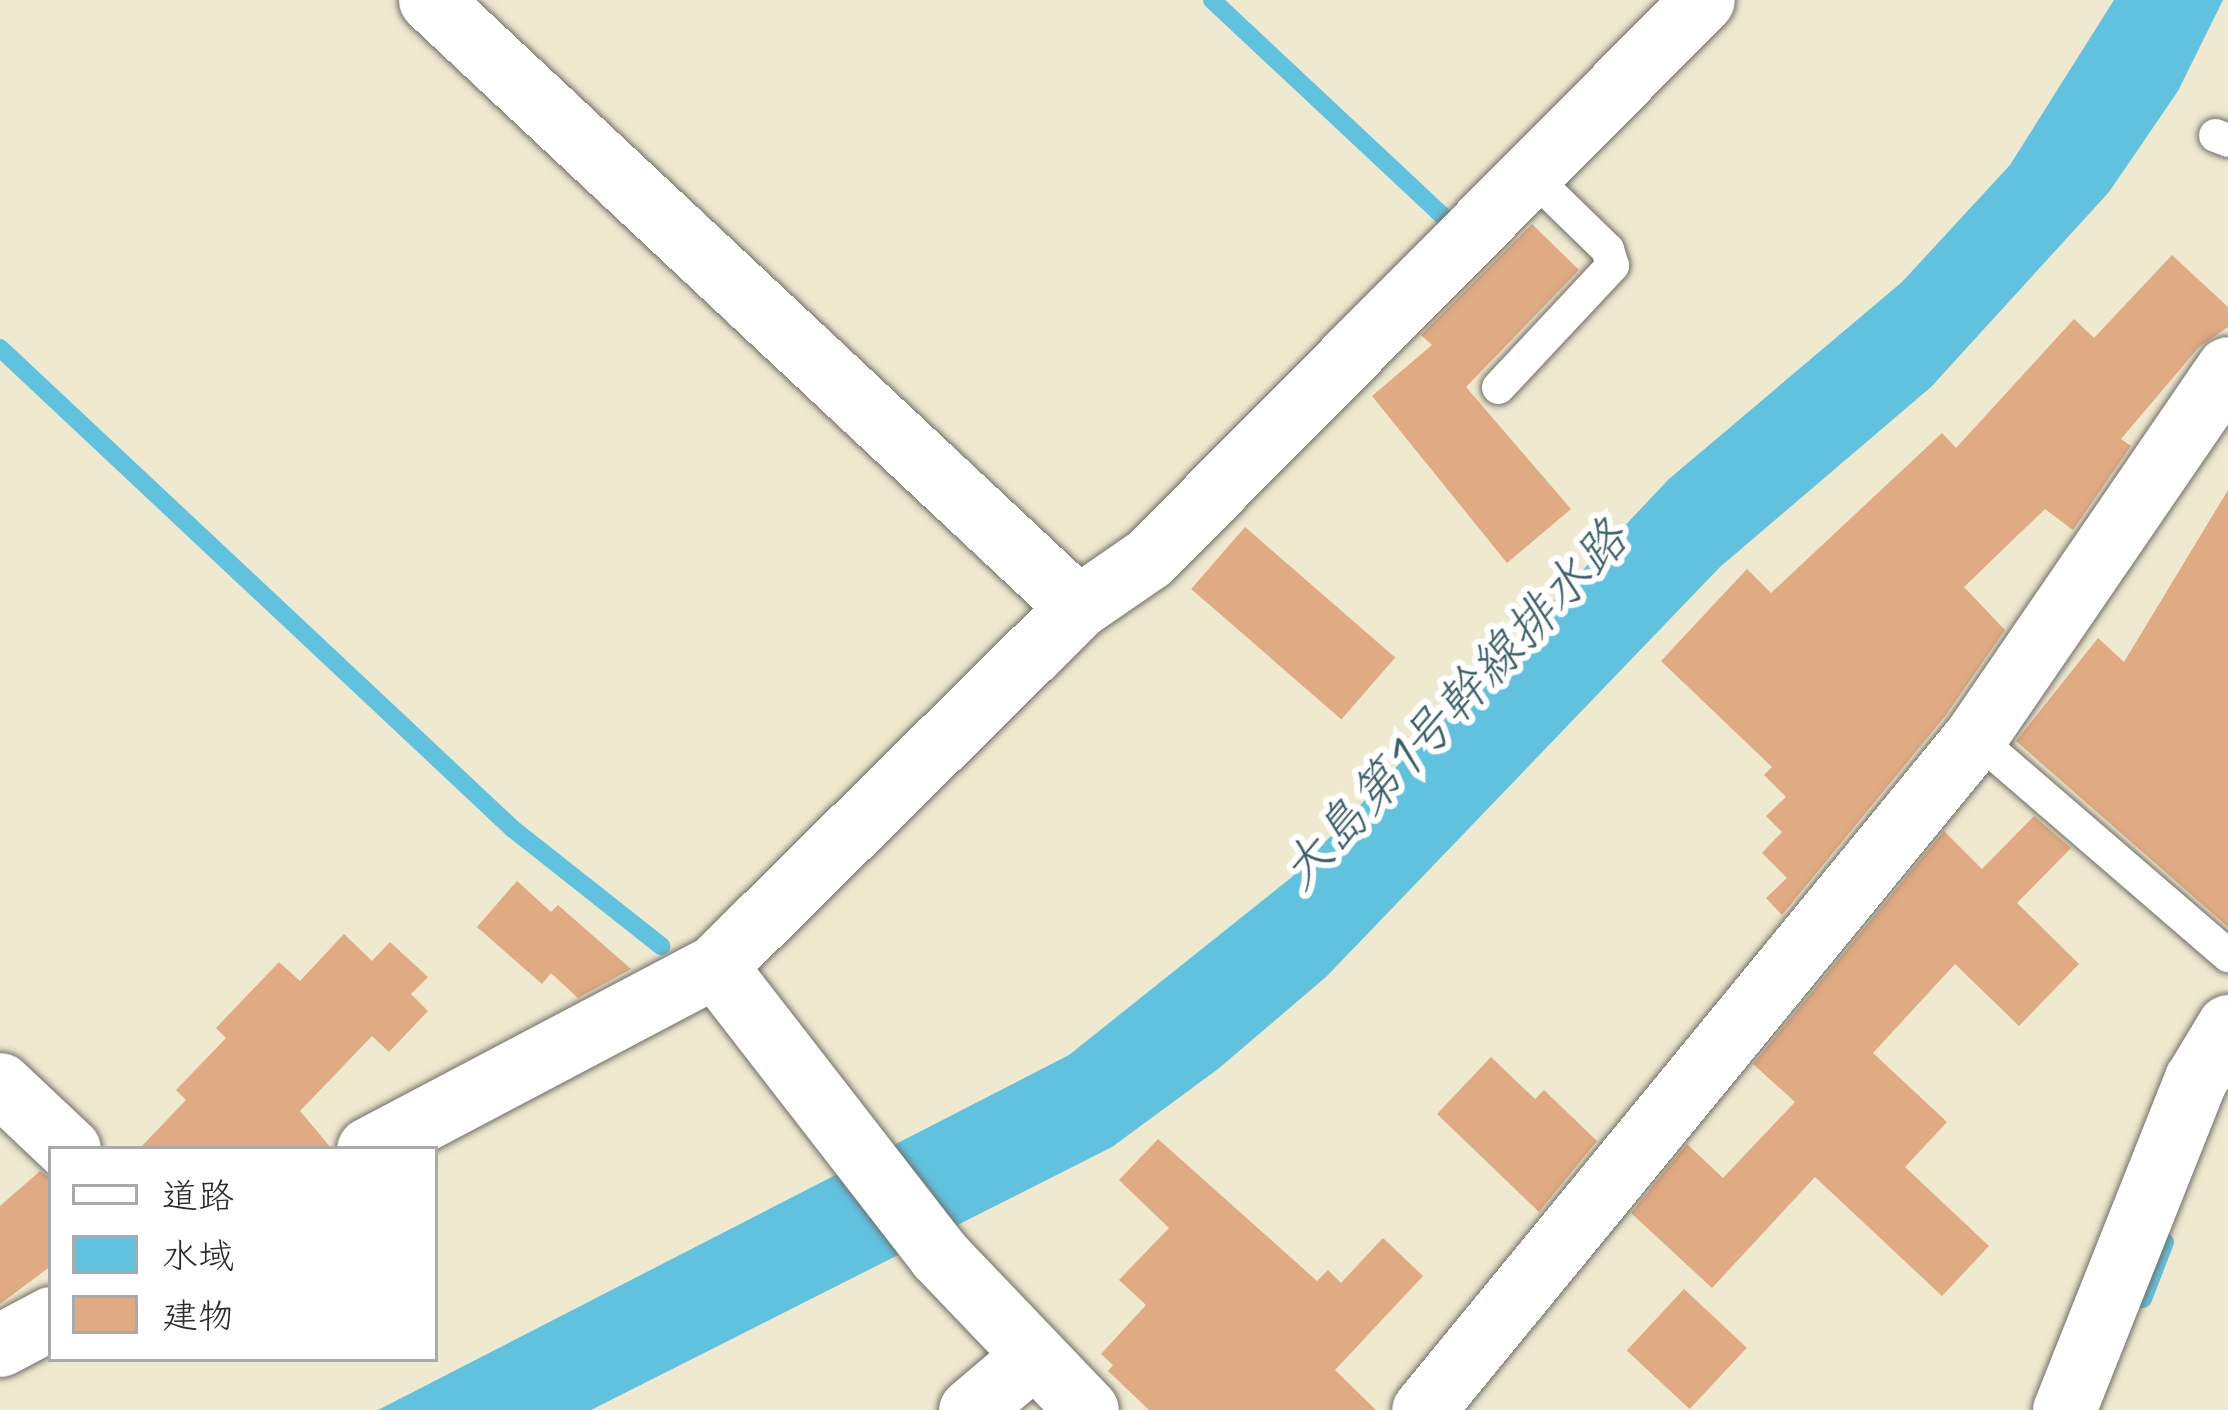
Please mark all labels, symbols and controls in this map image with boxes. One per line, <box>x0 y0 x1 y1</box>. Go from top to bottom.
water label: 大島第1号幹線排水路 <box>1269 510 1643 904</box>
legend <box>48 1146 438 1362</box>
text: 道路 <box>162 1175 234 1222</box>
text: 水域 <box>162 1235 234 1282</box>
text: 建物 <box>162 1295 234 1342</box>

